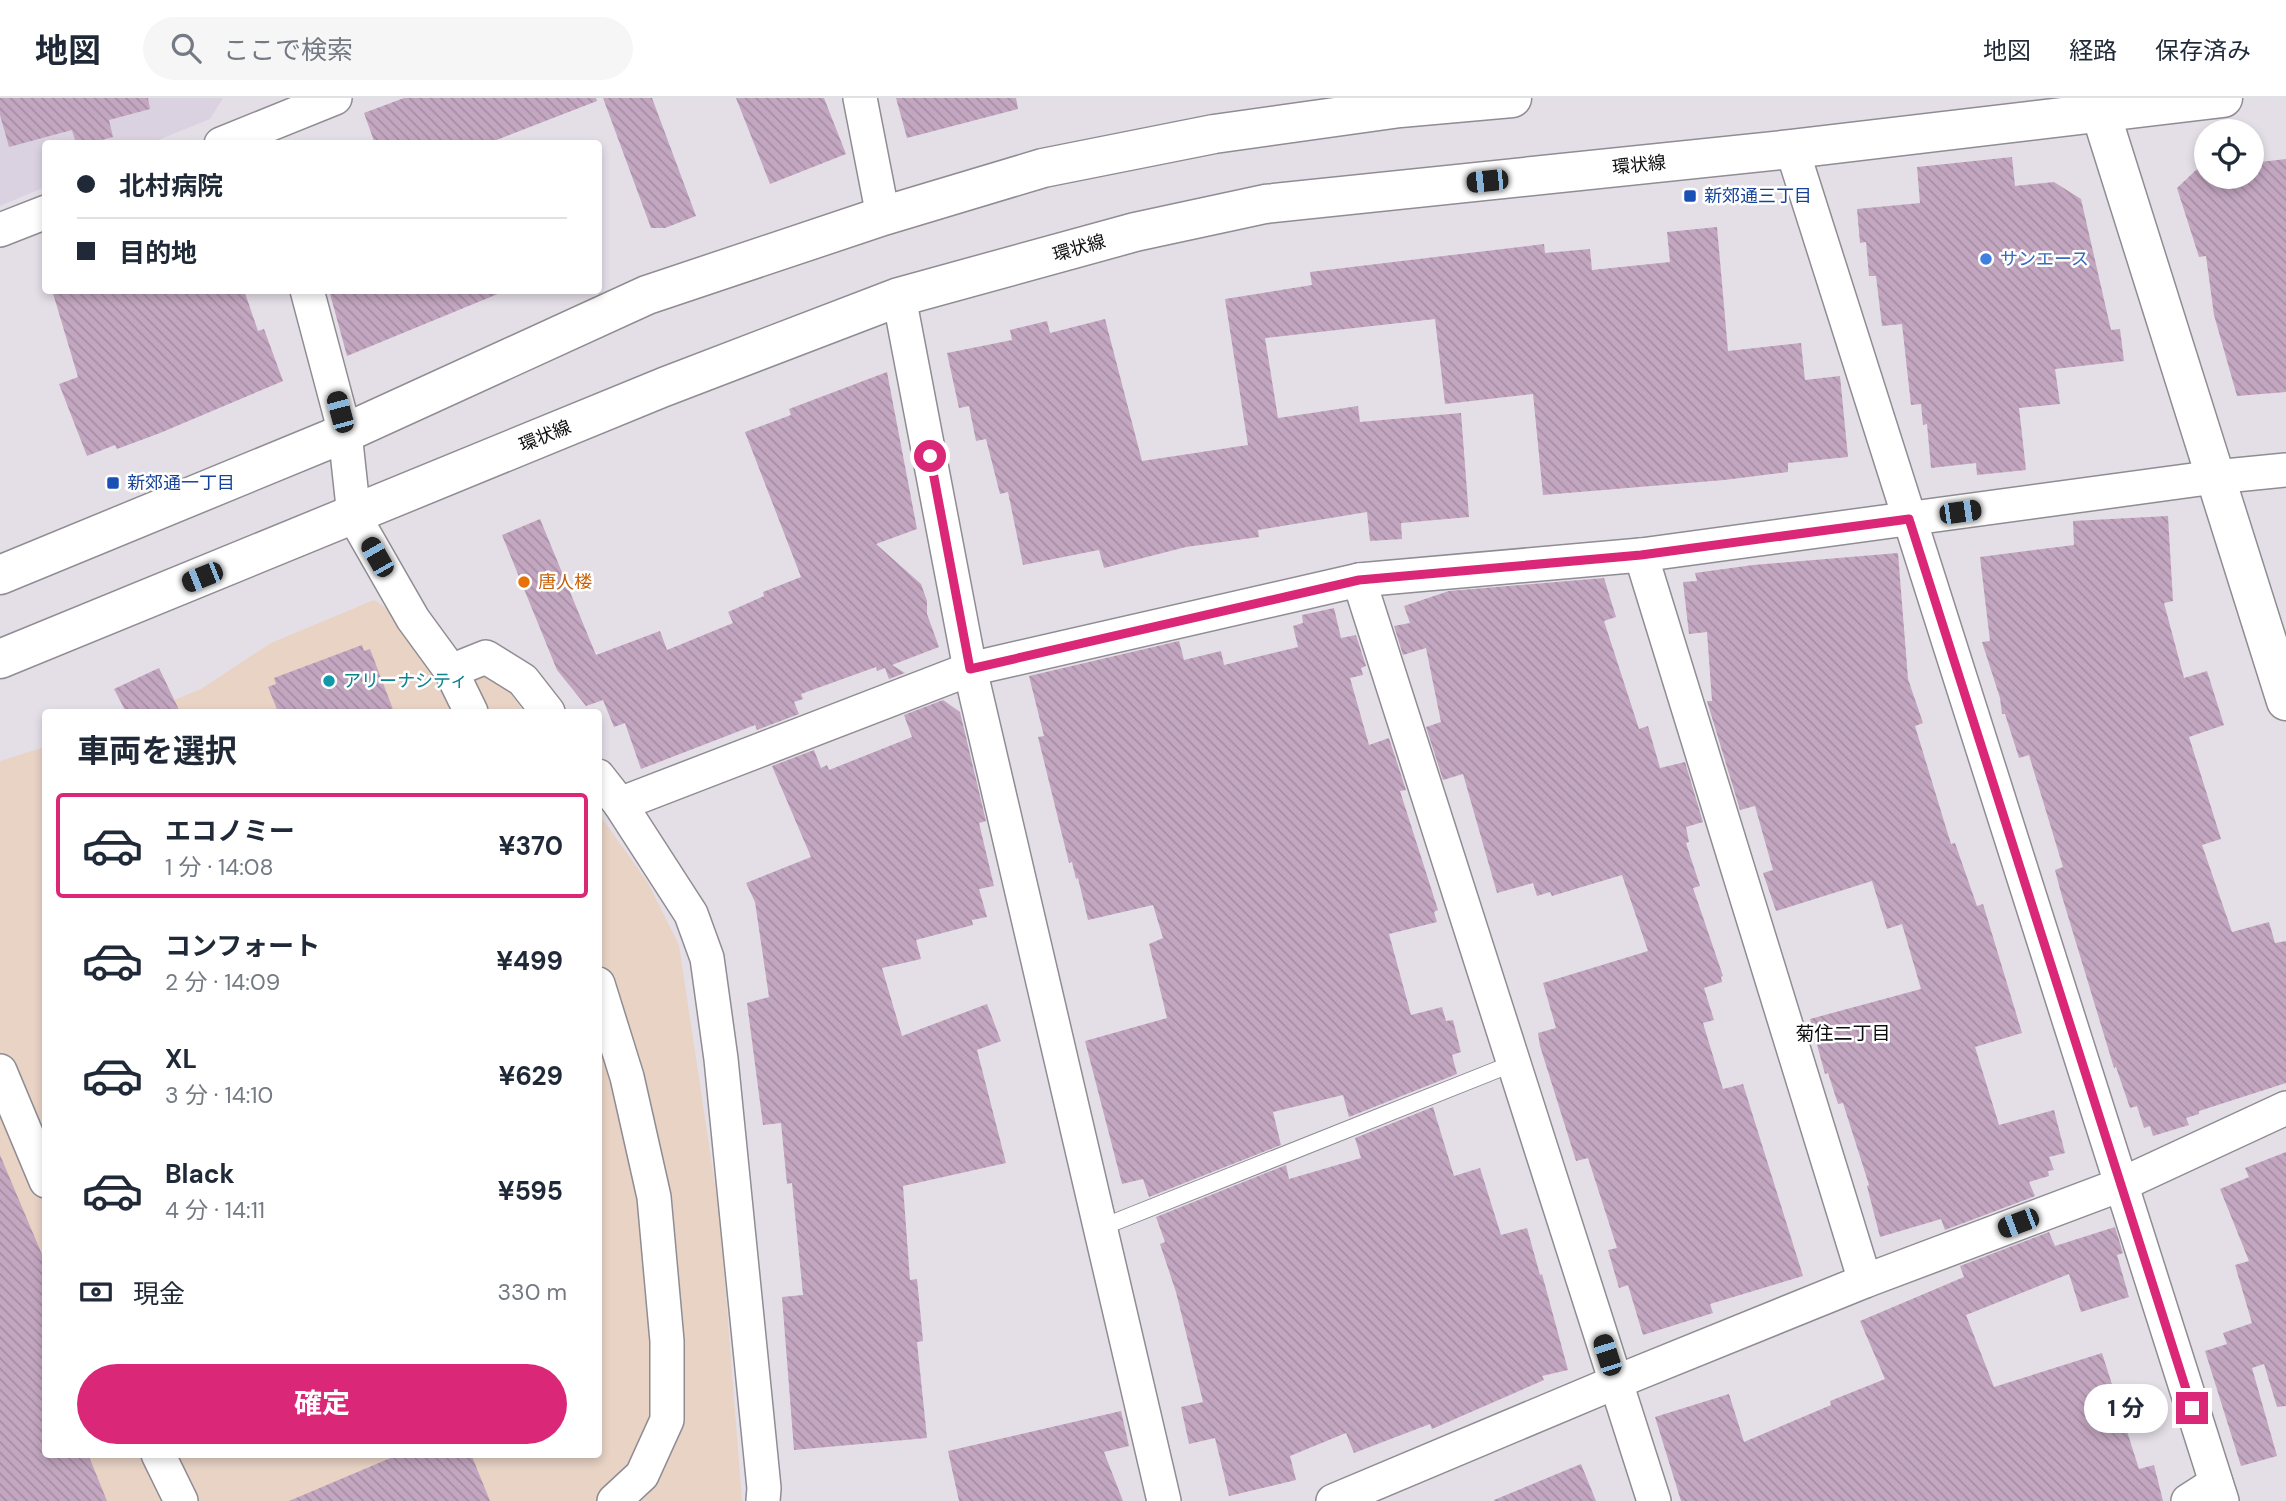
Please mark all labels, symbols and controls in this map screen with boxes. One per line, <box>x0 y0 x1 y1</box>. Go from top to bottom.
search box <box>143 17 633 80</box>
text: 地図 <box>35 29 101 72</box>
icon: search <box>167 29 205 67</box>
text: ここで検索 <box>223 33 353 67</box>
text: 地図 <box>1983 35 2031 66</box>
text: 経路 <box>2069 35 2117 66</box>
text: 保存済み <box>2155 35 2251 66</box>
map controls <box>2194 119 2264 189</box>
button: locate <box>2194 119 2264 189</box>
street label: 環状線 <box>1611 150 1667 180</box>
car <box>1466 168 1509 194</box>
text: 北村病院 <box>119 169 223 203</box>
place label: 新郊通三丁目 <box>1704 184 1812 208</box>
marker: 新郊通三丁目 <box>1682 188 1698 204</box>
street label: 環状線 <box>1050 229 1108 267</box>
text: 目的地 <box>119 236 197 270</box>
place label: サンエース <box>2000 247 2089 271</box>
marker: サンエース <box>1978 251 1994 267</box>
car <box>325 389 356 435</box>
street label: 環状線 <box>515 415 575 457</box>
route start <box>914 440 946 472</box>
place label: 新郊通一丁目 <box>127 471 235 495</box>
marker: 新郊通一丁目 <box>105 475 121 491</box>
car <box>1938 499 1983 525</box>
car <box>358 534 397 580</box>
car <box>179 559 226 595</box>
place label: 唐人楼 <box>538 570 592 594</box>
marker: 唐人楼 <box>516 574 532 590</box>
place label: アリーナシティ <box>343 669 468 693</box>
marker: アリーナシティ <box>321 673 337 689</box>
text: 車両を選択 <box>77 730 237 772</box>
icon: car <box>81 814 144 877</box>
text: エコノミー <box>165 814 295 848</box>
text: ¥370 <box>498 829 563 863</box>
text: 1 分 · 14:08 <box>165 852 274 882</box>
icon: car <box>81 929 144 992</box>
text: コンフォート <box>165 929 320 963</box>
text: ¥499 <box>496 944 563 978</box>
text: 2 分 · 14:09 <box>165 967 280 997</box>
district label: 菊住二丁目 <box>1795 1021 1891 1046</box>
text: XL <box>165 1042 197 1076</box>
icon: car <box>81 1044 144 1107</box>
text: ¥629 <box>498 1059 563 1093</box>
text: 3 分 · 14:10 <box>165 1080 273 1110</box>
text: Black <box>165 1157 235 1191</box>
icon: car <box>81 1159 144 1222</box>
text: ¥595 <box>498 1174 563 1208</box>
text: 4 分 · 14:11 <box>165 1195 265 1225</box>
car <box>1995 1206 2042 1240</box>
icon: cash <box>77 1273 115 1311</box>
text: 現金 <box>133 1277 185 1311</box>
text: 330 m <box>497 1277 567 1307</box>
car <box>1591 1332 1624 1378</box>
button: 確定 <box>77 1364 567 1444</box>
callout: 1 分 <box>2084 1384 2168 1432</box>
route end <box>2176 1392 2208 1424</box>
text: 1 分 <box>2108 1393 2144 1423</box>

